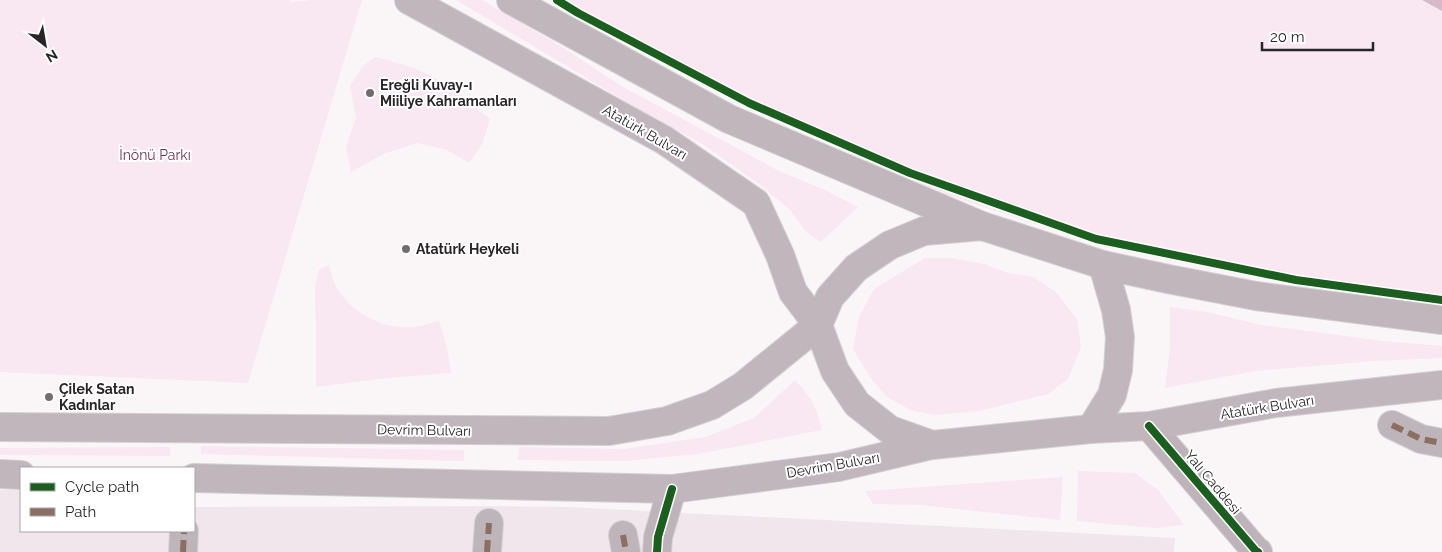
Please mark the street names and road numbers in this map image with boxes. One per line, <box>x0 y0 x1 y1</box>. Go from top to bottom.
street label: Atatürk Bulvarı <box>600 101 690 163</box>
street label: Atatürk Bulvarı <box>1219 392 1315 422</box>
street label: Devrim Bulvarı <box>377 421 471 439</box>
street label: Yalı Caddesi <box>1182 447 1244 517</box>
street label: Devrim Bulvarı <box>785 449 881 481</box>

